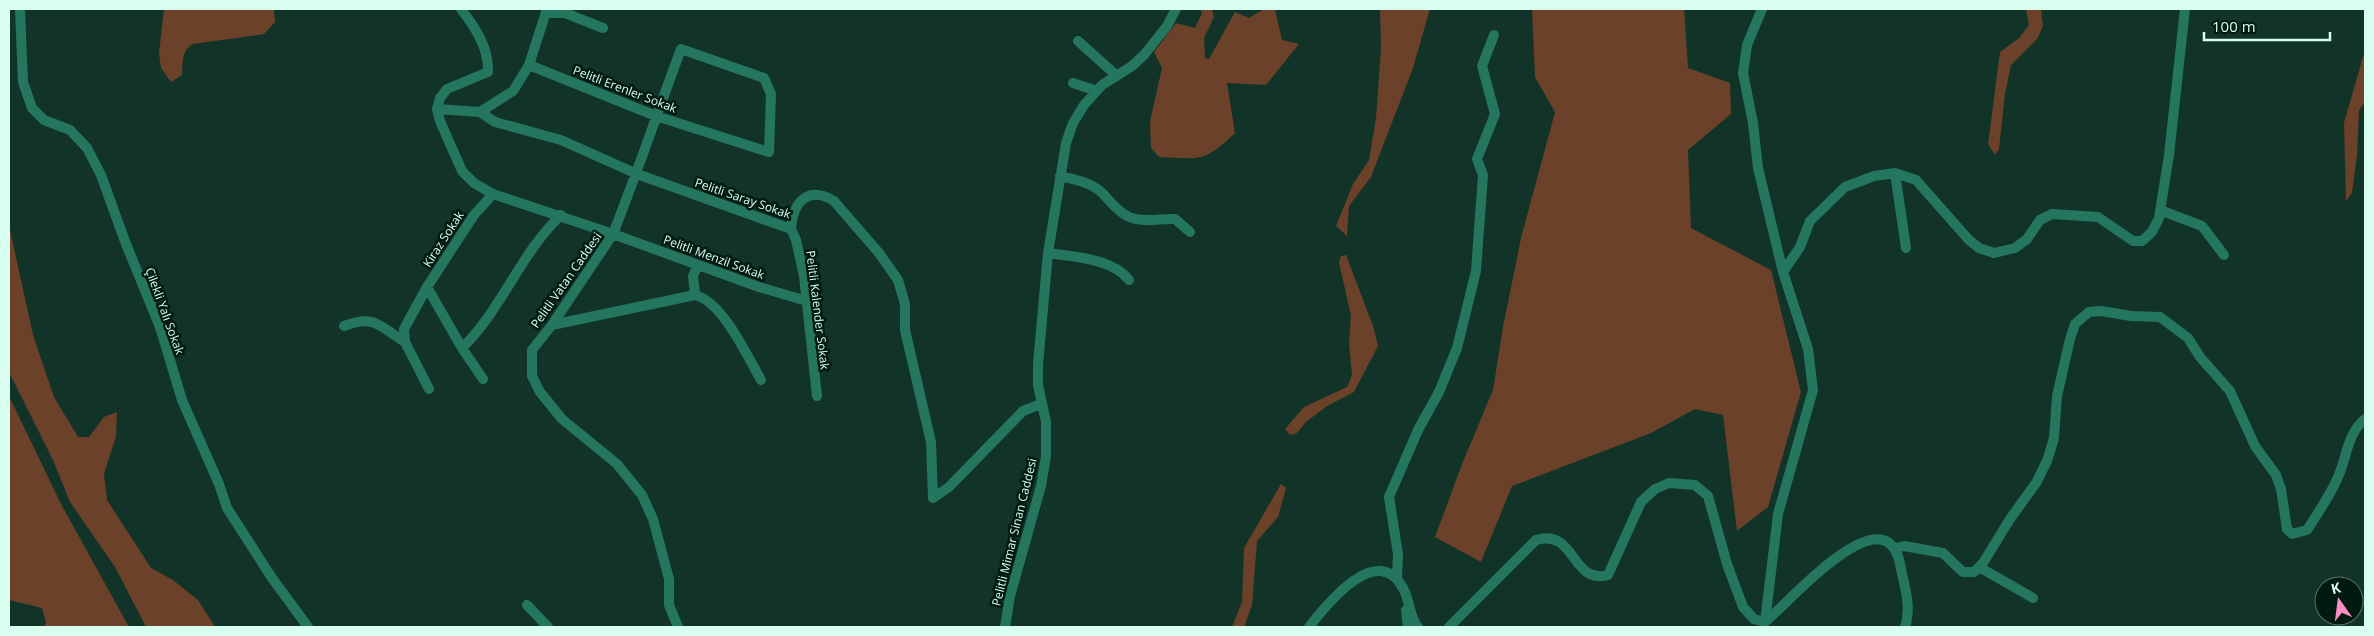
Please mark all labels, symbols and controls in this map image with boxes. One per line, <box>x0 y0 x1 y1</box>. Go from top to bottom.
scale bar <box>2204 10 2330 42</box>
text: 100 m <box>2212 16 2256 36</box>
street label: Pelitli Erenler Sokak <box>571 61 680 117</box>
street label: Pelitli Saray Sokak <box>693 174 794 223</box>
street label: Kiraz Sokak <box>419 207 468 270</box>
street label: Pelitli Vatan Caddesi <box>527 229 605 331</box>
street label: Pelitli Menzil Sokak <box>661 231 767 283</box>
street label: Pelitli Kalender Sokak <box>802 250 834 371</box>
street label: Çilekli Yalı Sokak <box>141 265 189 358</box>
street label: Pelitli Mimar Sinan Caddesi <box>987 456 1041 608</box>
north arrow <box>2314 576 2364 626</box>
text: K <box>2329 577 2343 598</box>

